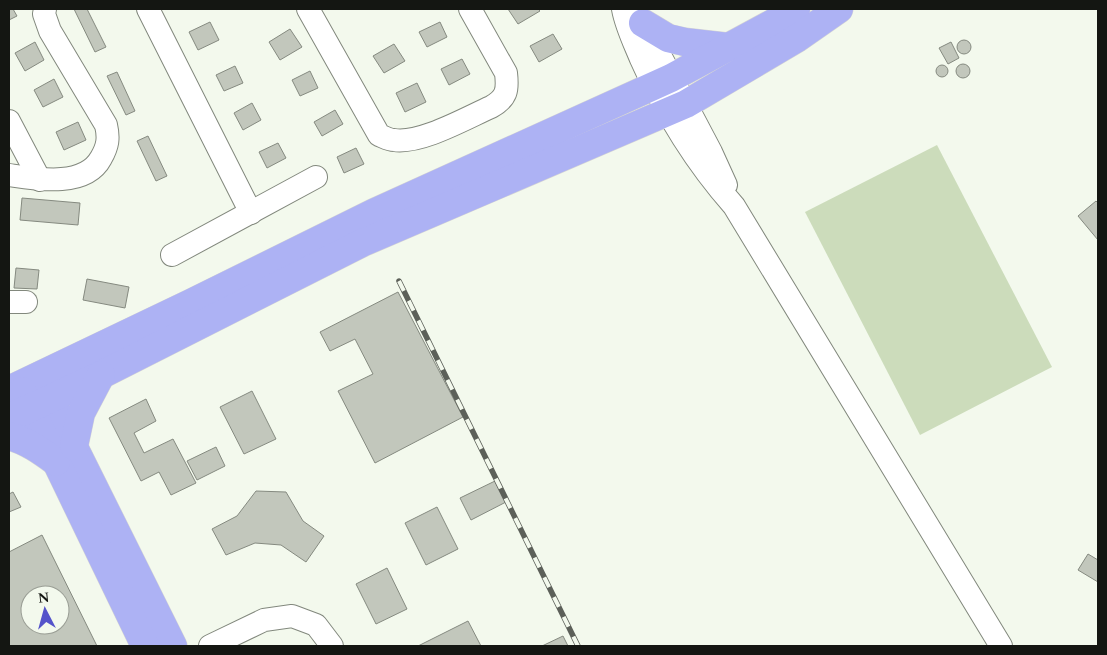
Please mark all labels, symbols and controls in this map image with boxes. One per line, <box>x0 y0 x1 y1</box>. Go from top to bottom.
north arrow <box>20 585 70 635</box>
text: N <box>37 587 50 609</box>

